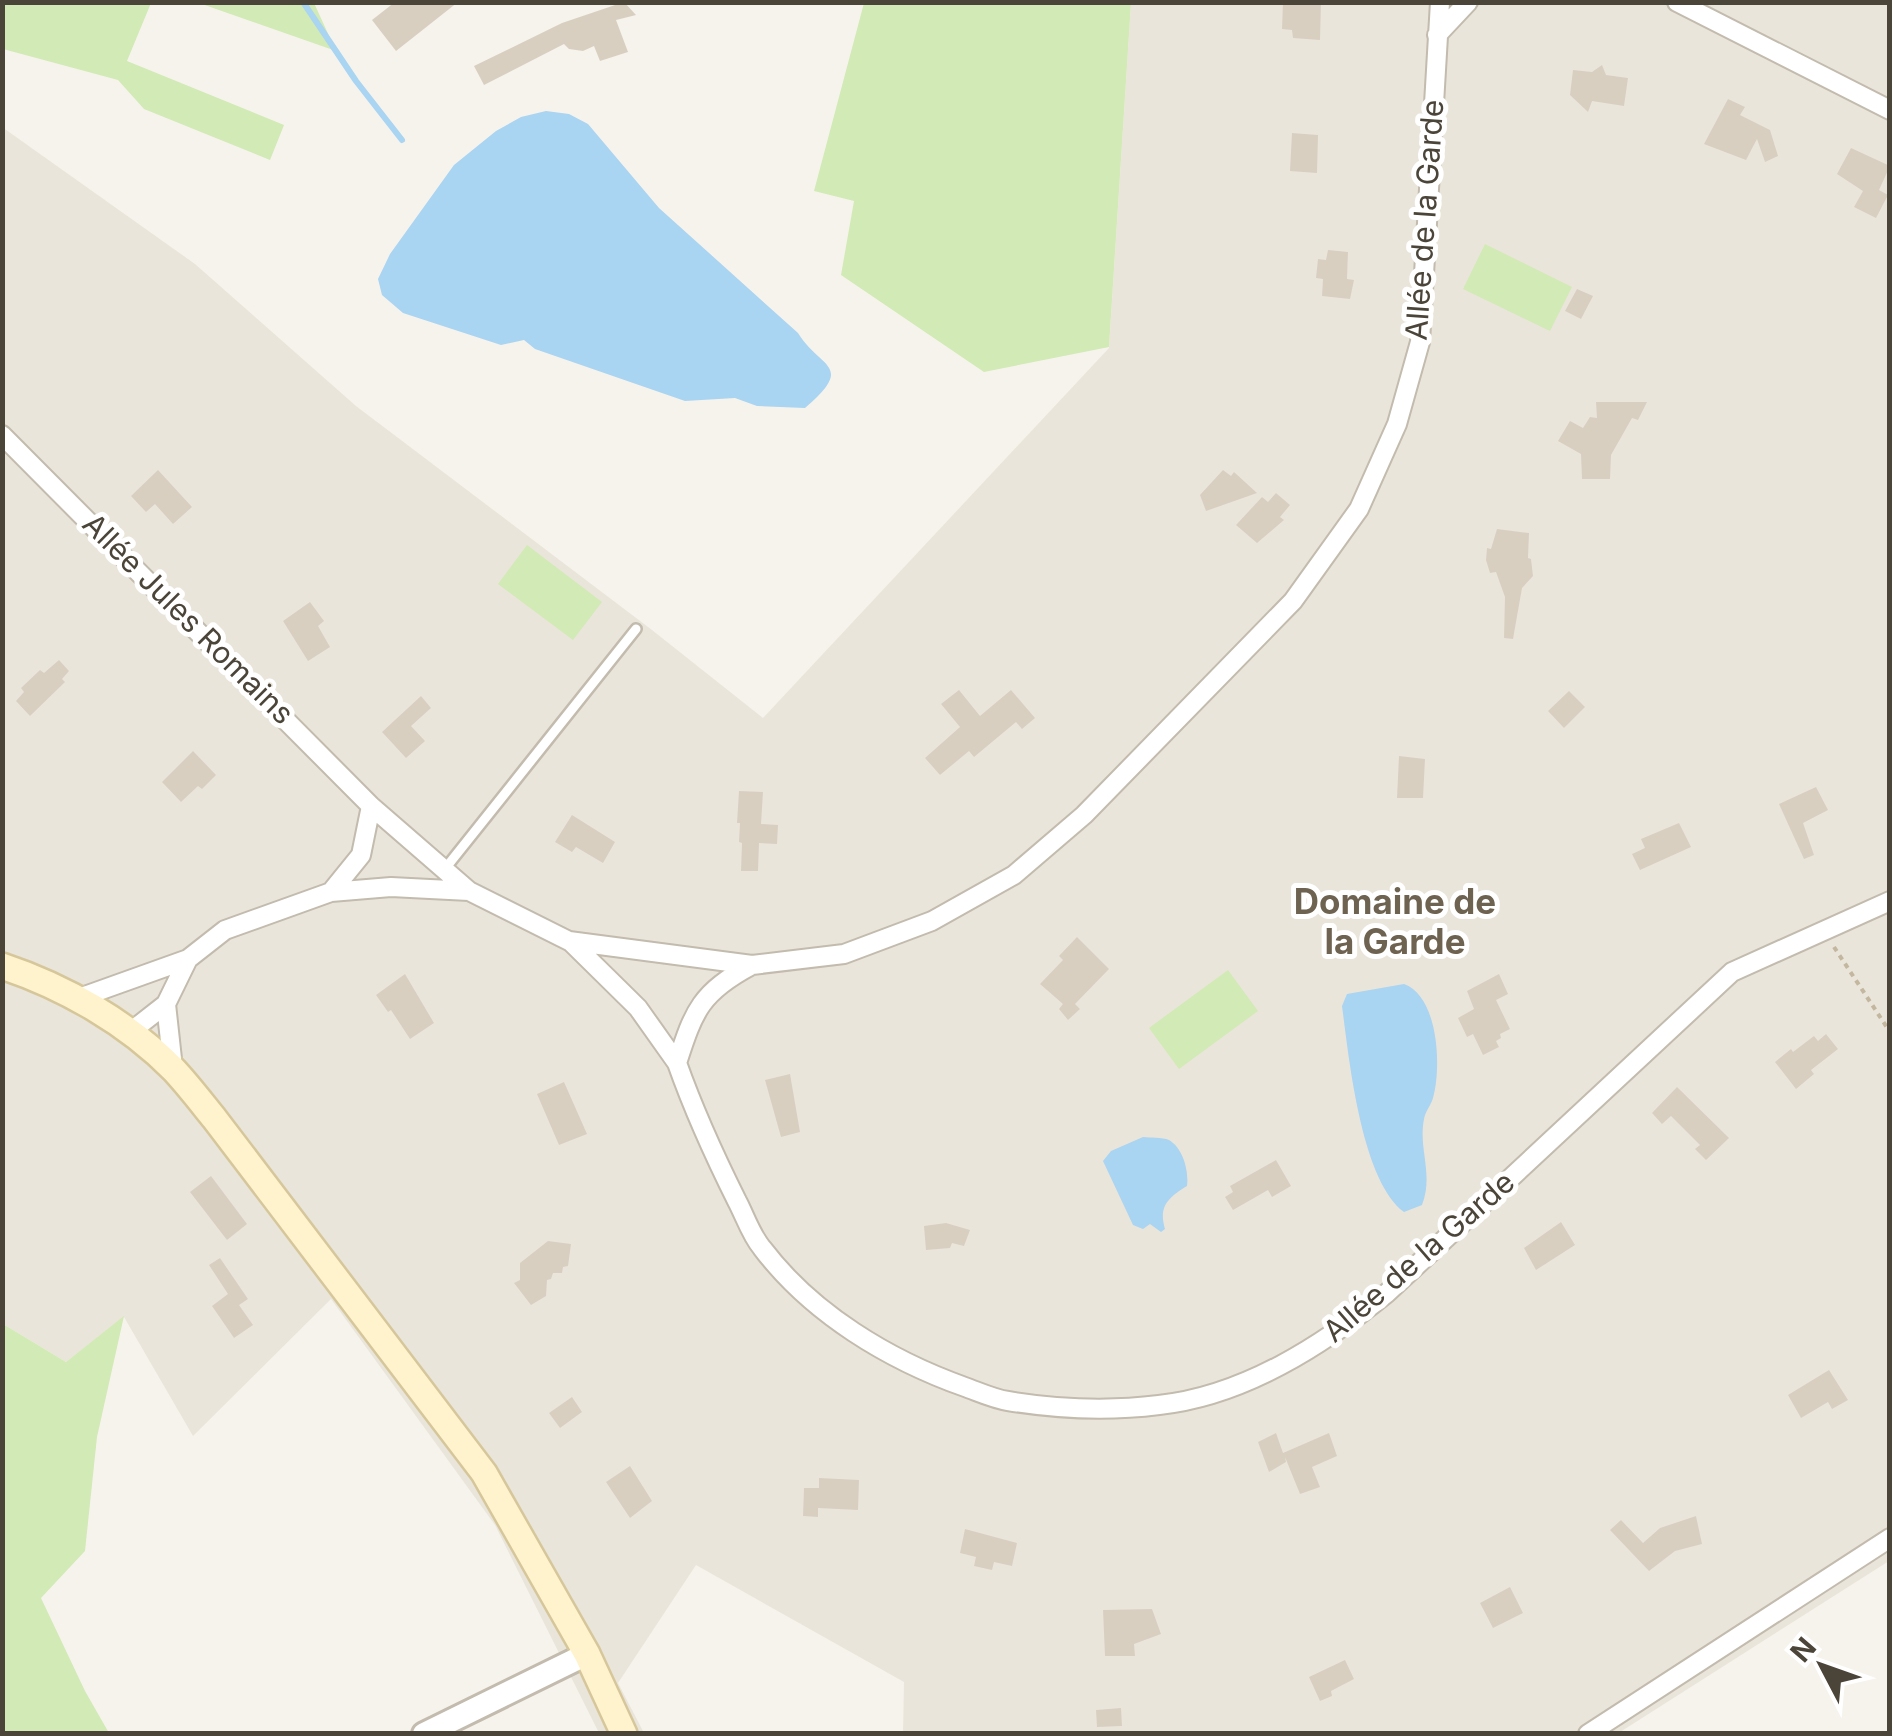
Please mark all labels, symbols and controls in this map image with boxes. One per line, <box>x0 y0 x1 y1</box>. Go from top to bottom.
street label: Allée de la Garde <box>1398 98 1450 342</box>
street label: Allée Jules Romains <box>76 505 302 731</box>
district label: Domaine de la Garde <box>1294 880 1496 962</box>
street label: Allée de la Garde <box>1315 1163 1521 1349</box>
north arrow <box>1772 1616 1872 1716</box>
text: N <box>1783 1630 1823 1669</box>

